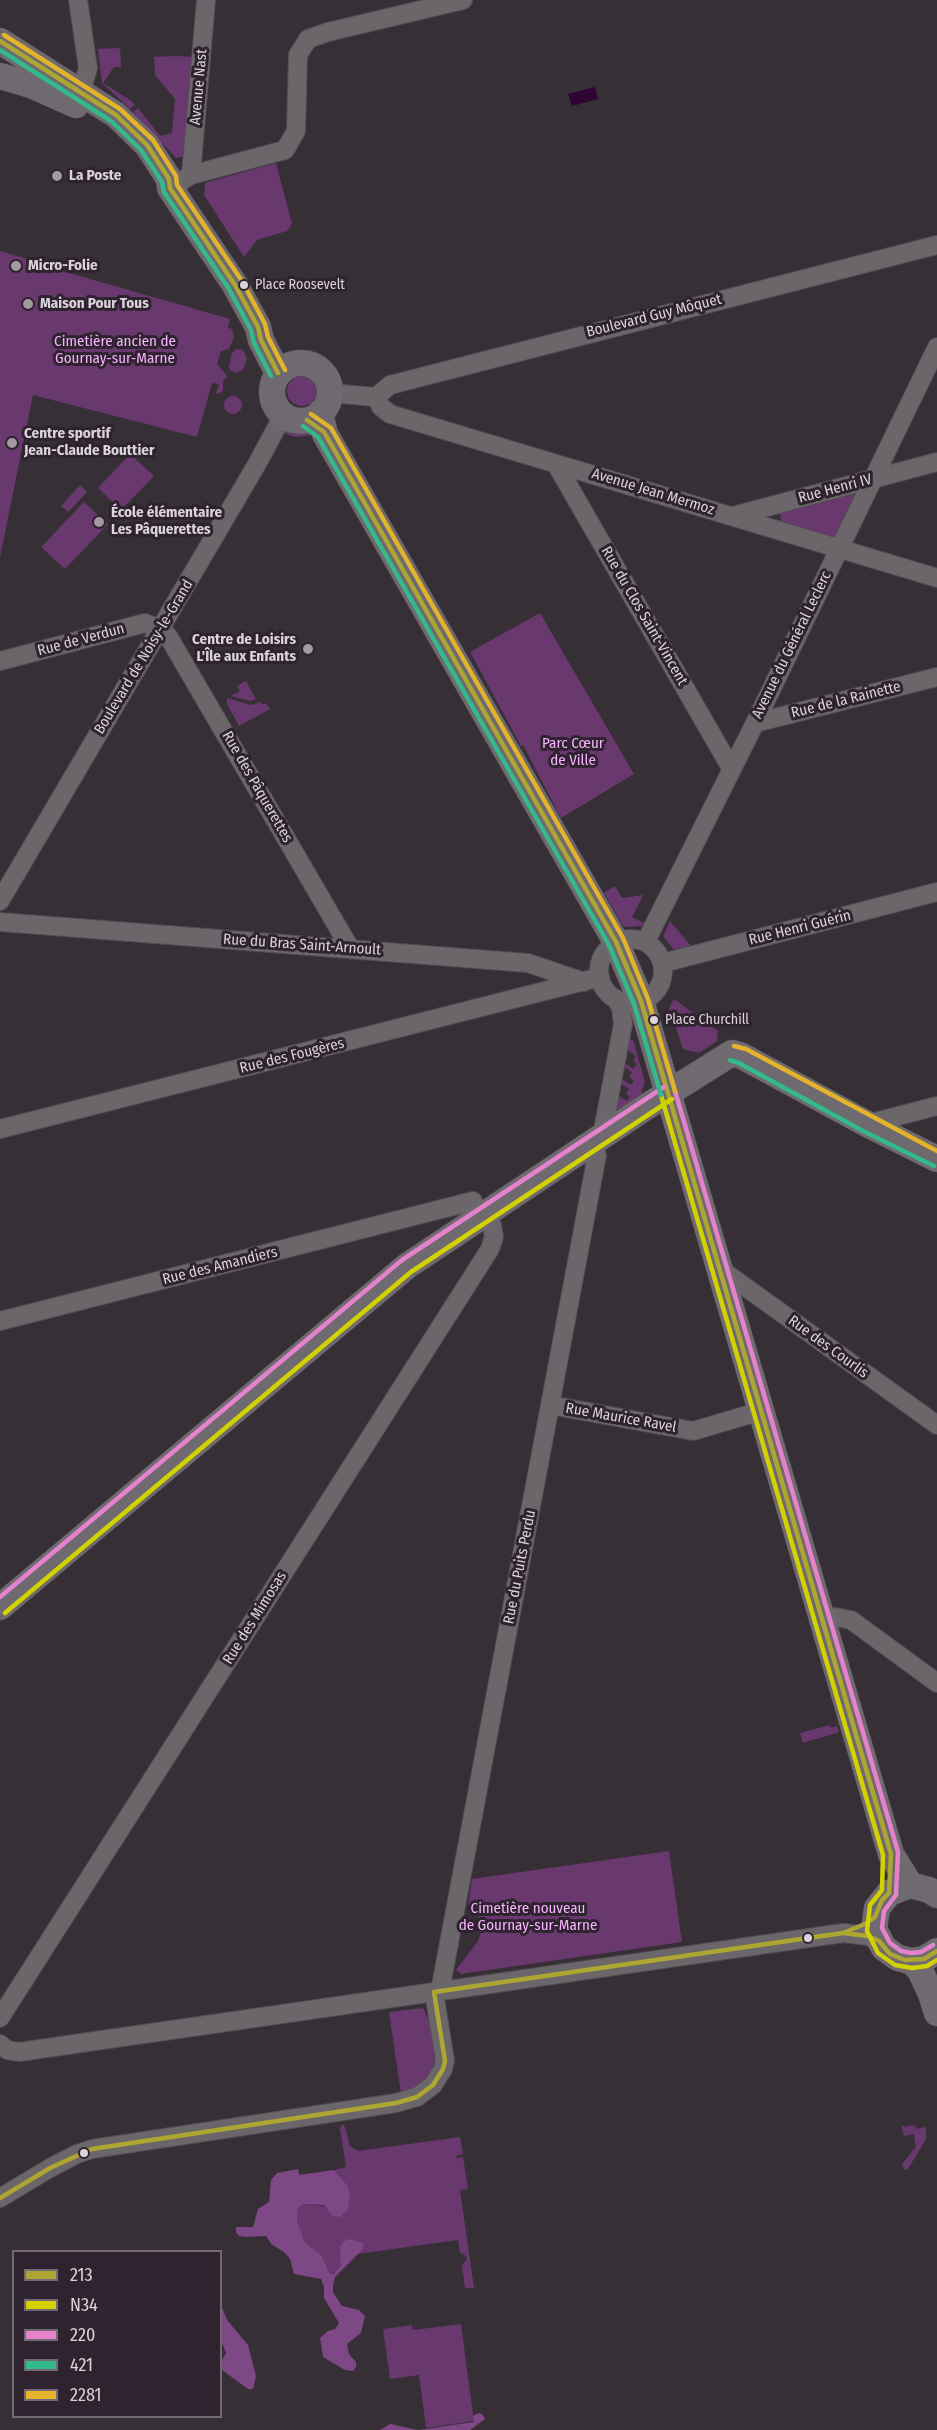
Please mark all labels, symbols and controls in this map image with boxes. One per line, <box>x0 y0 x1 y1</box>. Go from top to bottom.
street label: Avenue Nast <box>187 48 211 126</box>
place label: La Poste <box>69 167 121 185</box>
marker: La Poste <box>50 169 64 183</box>
place label: Micro-Folie <box>28 257 98 275</box>
marker: Micro-Folie <box>9 259 23 273</box>
place label: Place Roosevelt <box>255 277 345 293</box>
marker: Place Roosevelt <box>238 279 250 291</box>
street label: Boulevard Guy Môquet <box>584 290 724 342</box>
place label: Maison Pour Tous <box>40 295 149 313</box>
marker: Maison Pour Tous <box>21 297 35 311</box>
park label: Cimetière ancien de Gournay-sur-Marne <box>54 333 176 368</box>
place label: Centre sportif Jean-Claude Bouttier <box>24 425 154 460</box>
marker: Centre sportif Jean-Claude Bouttier <box>5 436 19 450</box>
street label: Avenue Jean Mermoz <box>589 465 717 519</box>
street label: Rue Henri IV <box>796 471 874 507</box>
place label: École élémentaire Les Pâquerettes <box>111 504 222 539</box>
marker: École élémentaire Les Pâquerettes <box>92 515 106 529</box>
street label: Rue du Clos Saint-Vincent <box>597 543 691 689</box>
street label: Avenue du Général Leclerc <box>749 568 835 722</box>
street label: Boulevard de Noisy-le-Grand <box>91 577 197 737</box>
street label: Rue de Verdun <box>36 620 126 660</box>
place label: Centre de Loisirs L'Île aux Enfants <box>192 631 296 666</box>
marker: Centre de Loisirs L'Île aux Enfants <box>301 642 315 656</box>
street label: Rue de la Rainette <box>789 678 903 722</box>
street label: Rue des Pâquerettes <box>218 728 296 846</box>
park label: Parc Cœur de Ville <box>542 735 604 770</box>
street label: Rue Henri Guérin <box>747 907 853 949</box>
street label: Rue du Bras Saint-Arnoult <box>222 931 382 959</box>
place label: Place Churchill <box>665 1012 749 1028</box>
marker: Place Churchill <box>648 1014 660 1026</box>
street label: Rue des Fougères <box>238 1034 346 1078</box>
street label: Rue des Amandiers <box>161 1243 279 1289</box>
street label: Rue des Courlis <box>784 1312 872 1382</box>
street label: Rue Maurice Ravel <box>564 1399 678 1437</box>
street label: Rue du Puits Perdu <box>500 1508 540 1626</box>
street label: Rue des Mimosas <box>219 1568 291 1668</box>
park label: Cimetière nouveau de Gournay-sur-Marne <box>459 1900 597 1935</box>
unlabelled marker <box>802 1932 814 1944</box>
unlabelled marker <box>78 2147 90 2159</box>
legend <box>12 2250 222 2418</box>
text: 213 <box>70 2264 93 2286</box>
text: N34 <box>70 2294 98 2316</box>
text: 220 <box>70 2324 95 2346</box>
text: 421 <box>70 2354 93 2376</box>
text: 2281 <box>70 2384 101 2406</box>

